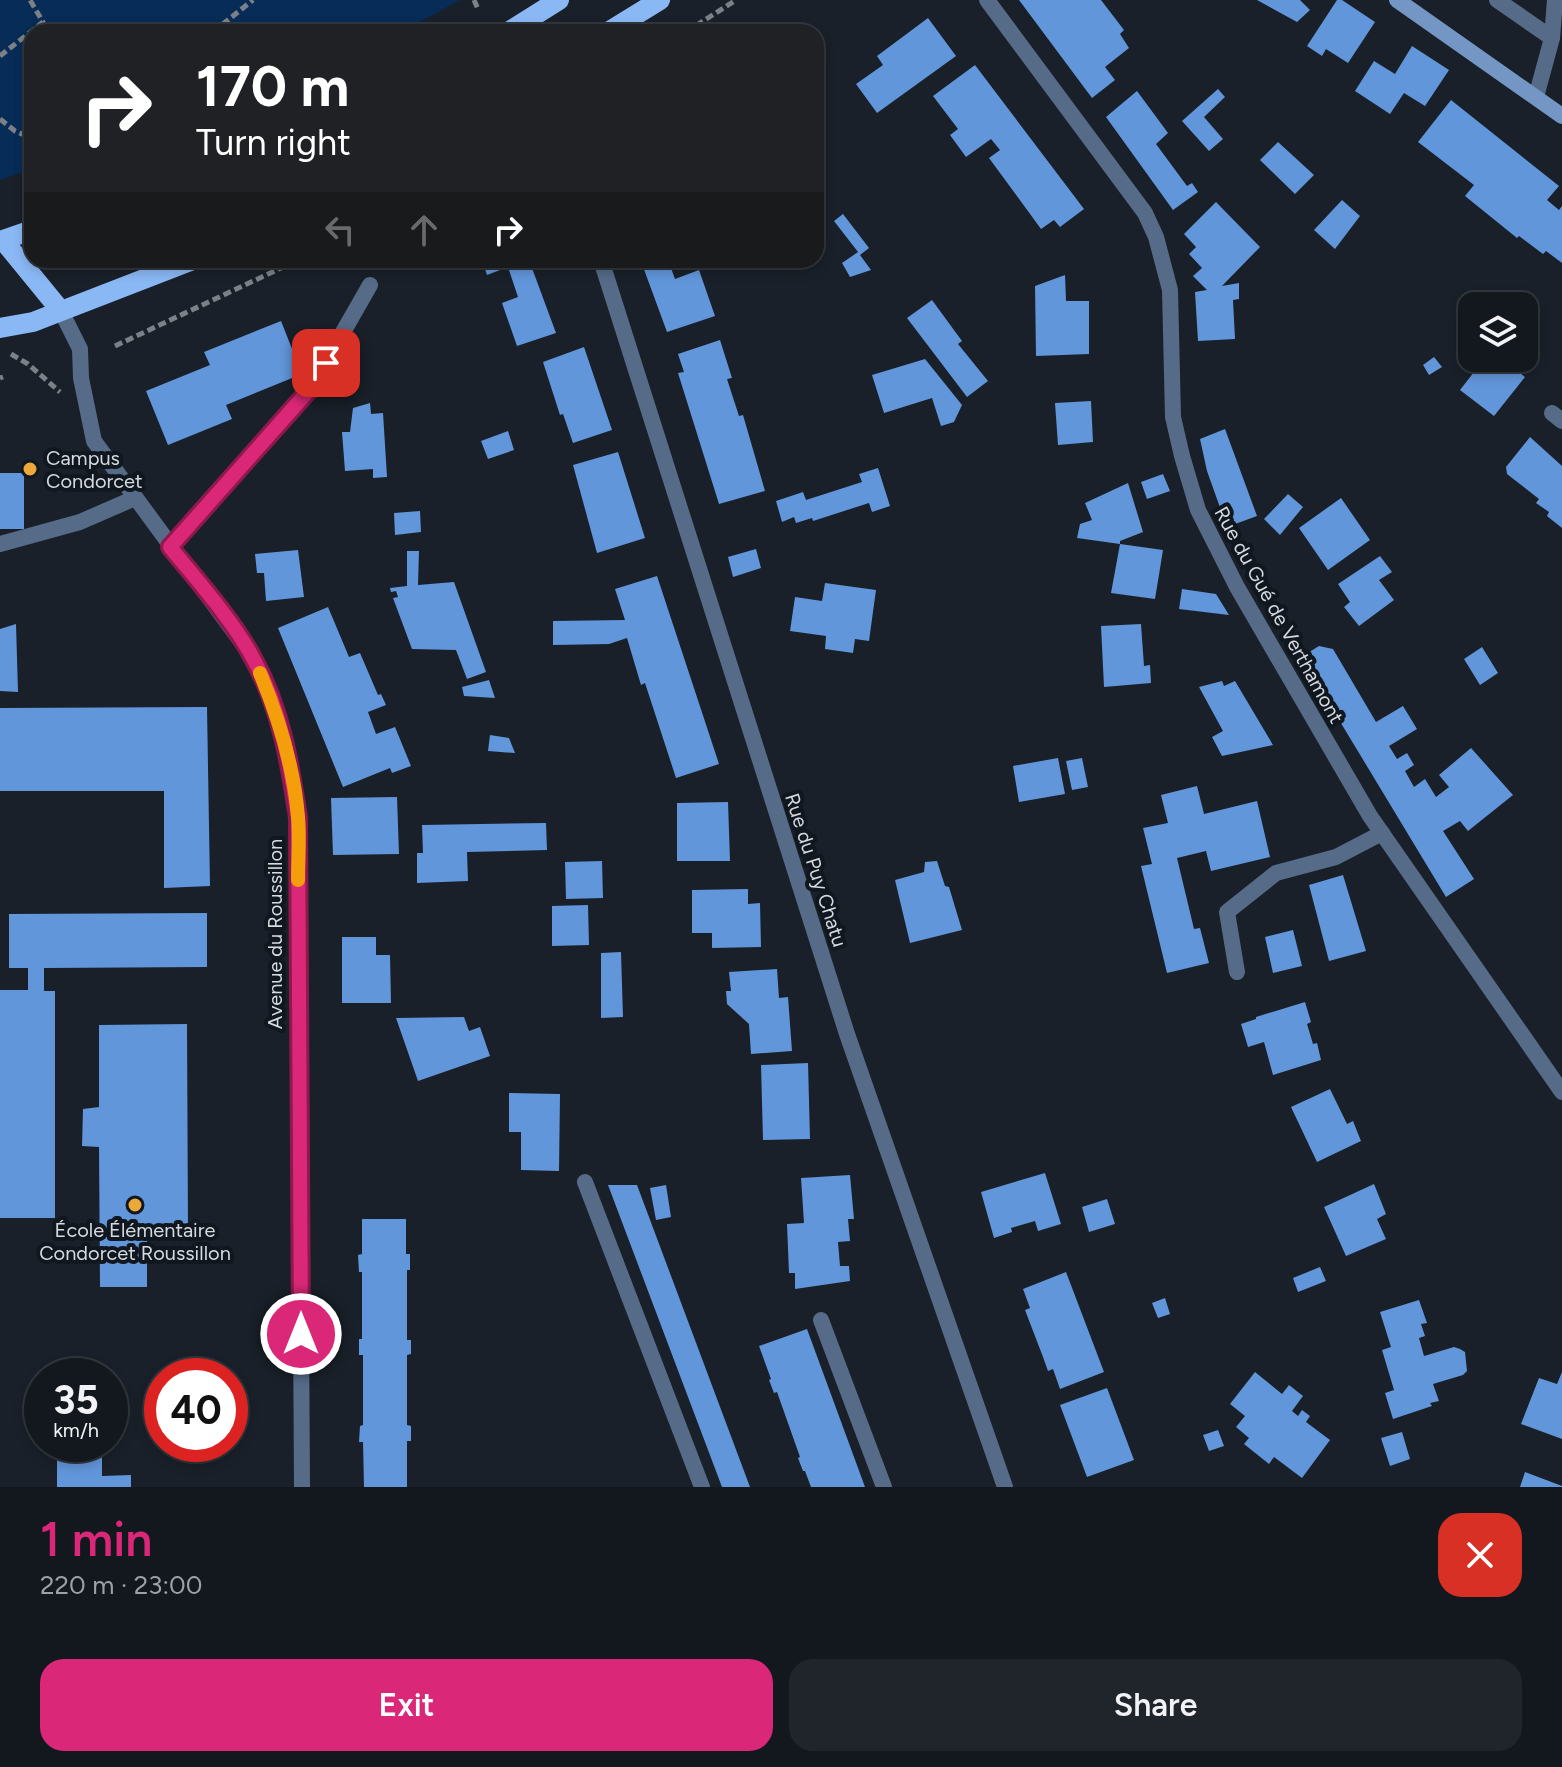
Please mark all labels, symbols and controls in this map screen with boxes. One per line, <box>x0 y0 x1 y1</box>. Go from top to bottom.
text: 170 m <box>196 53 349 120</box>
icon: right <box>64 56 168 160</box>
text: Turn right <box>196 121 351 164</box>
icon: left <box>318 208 362 252</box>
icon: ahead <box>402 208 446 252</box>
icon: right <box>486 208 530 252</box>
map controls <box>1458 292 1538 372</box>
button: layers <box>1458 292 1538 372</box>
pin <box>292 329 360 397</box>
icon: arrive <box>304 341 348 385</box>
place label: Campus Condorcet <box>46 446 143 493</box>
marker: Campus Condorcet <box>21 460 39 478</box>
street label: Rue du Gué de Verthamont <box>1209 502 1349 728</box>
street label: Rue du Puy Chatu <box>780 790 852 950</box>
street label: Avenue du Roussillon <box>263 839 287 1029</box>
marker: École Élémentaire Condorcet Roussillon <box>126 1196 144 1214</box>
place label: École Élémentaire Condorcet Roussillon <box>39 1218 231 1265</box>
position arrow <box>259 1292 343 1376</box>
speed limit sign: 40 <box>144 1358 248 1462</box>
text: 35 <box>53 1376 99 1424</box>
text: km/h <box>53 1418 99 1442</box>
text: 1 min <box>40 1510 152 1568</box>
button: close <box>1438 1513 1522 1597</box>
text: 220 m · 23:00 <box>40 1569 202 1601</box>
button: Exit <box>40 1659 773 1751</box>
button: Share <box>789 1659 1522 1751</box>

